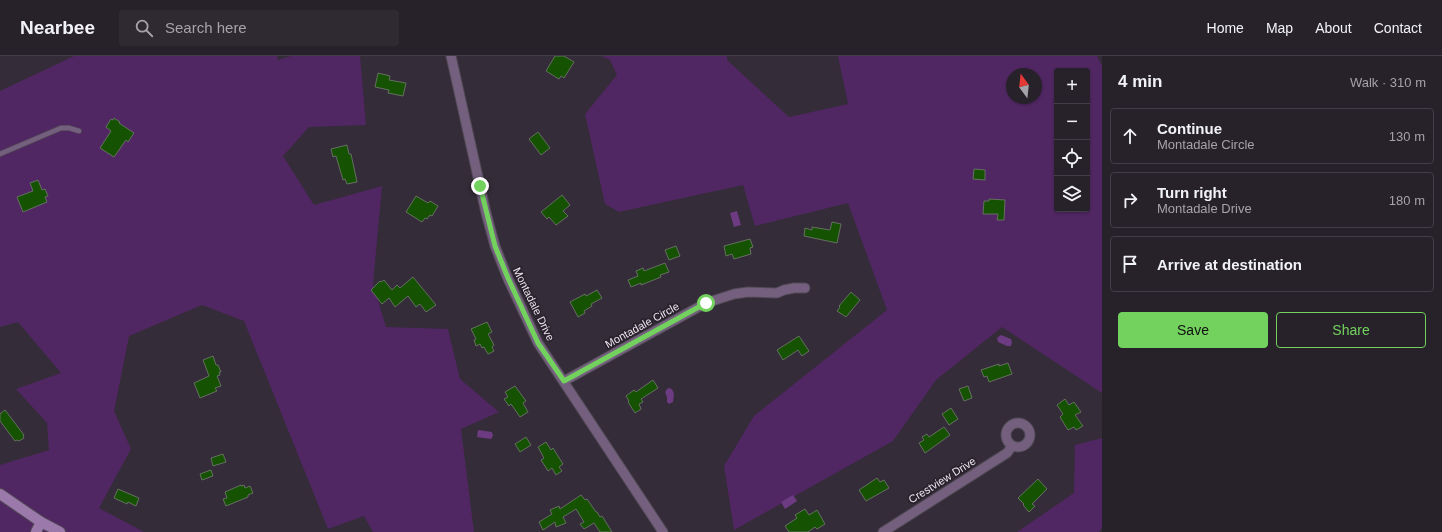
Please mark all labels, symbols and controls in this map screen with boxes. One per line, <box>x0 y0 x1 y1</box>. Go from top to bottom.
search box <box>119 10 399 46</box>
text: Nearbee <box>20 17 95 38</box>
icon: search <box>133 17 155 39</box>
text: Search here <box>165 19 247 36</box>
text: Home <box>1207 20 1244 36</box>
text: Map <box>1266 20 1293 36</box>
text: About <box>1315 20 1352 36</box>
text: Contact <box>1374 20 1422 36</box>
north arrow <box>1006 68 1042 104</box>
map controls <box>1054 68 1090 212</box>
button: + <box>1054 68 1090 104</box>
text: 4 min <box>1118 72 1162 91</box>
text: Walk · 310 m <box>1350 75 1426 90</box>
button: − <box>1054 104 1090 140</box>
text: Continue <box>1157 120 1222 137</box>
icon: ahead <box>1119 125 1141 147</box>
text: 130 m <box>1389 129 1425 144</box>
text: Montadale Circle <box>1157 137 1255 152</box>
button: locate <box>1054 140 1090 176</box>
button: layers <box>1054 176 1090 212</box>
route end <box>471 177 489 195</box>
text: Turn right <box>1157 184 1227 201</box>
icon: right <box>1119 189 1141 211</box>
text: 180 m <box>1389 193 1425 208</box>
text: Montadale Drive <box>1157 201 1252 216</box>
icon: arrive <box>1119 253 1141 275</box>
text: Arrive at destination <box>1157 256 1302 273</box>
street label: Montadale Drive <box>511 265 557 343</box>
route start <box>697 294 715 312</box>
street label: Montadale Circle <box>603 300 681 350</box>
button: Save <box>1118 312 1268 348</box>
button: Share <box>1276 312 1426 348</box>
street label: Crestview Drive <box>906 455 978 505</box>

